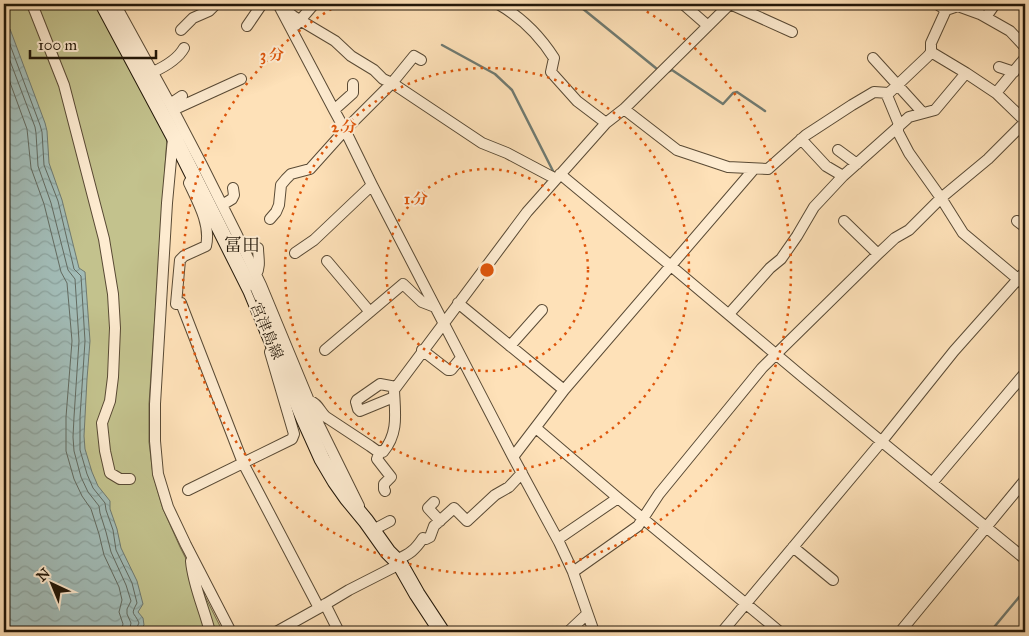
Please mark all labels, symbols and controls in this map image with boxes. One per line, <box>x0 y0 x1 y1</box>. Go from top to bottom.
scale bar <box>30 28 156 60</box>
text: 100 m <box>38 36 78 54</box>
text: 3 分 <box>260 46 284 65</box>
text: 2 分 <box>331 118 357 136</box>
text: 1 分 <box>404 190 428 208</box>
district label: 冨田 <box>224 234 260 256</box>
centre of rings <box>478 261 496 279</box>
street label: 一宮津島線 <box>241 286 287 362</box>
north arrow <box>28 558 78 608</box>
text: N <box>33 565 54 585</box>

